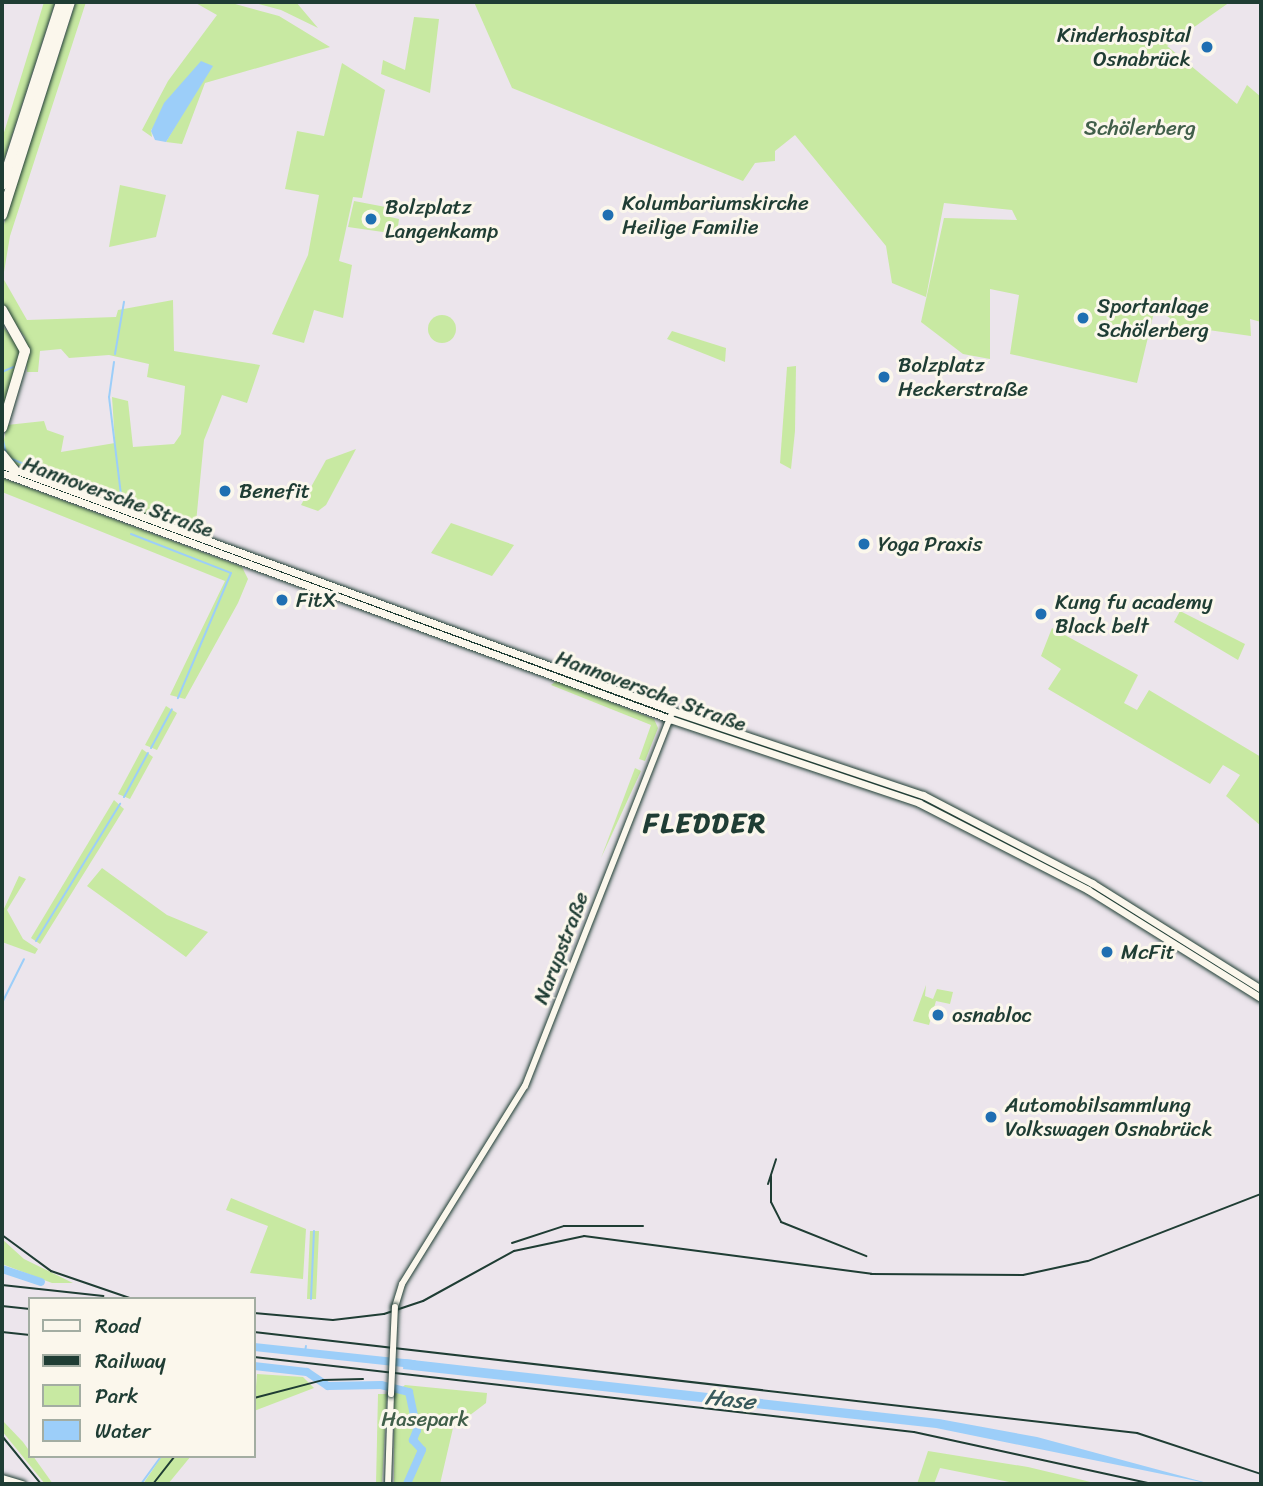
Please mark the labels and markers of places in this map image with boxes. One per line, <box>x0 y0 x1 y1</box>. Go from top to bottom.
place label: Kinderhospital Osnabrück <box>1057 22 1191 72</box>
marker: Kinderhospital Osnabrück <box>1197 37 1217 57</box>
place label: Kolumbariumskirche Heilige Familie <box>622 190 809 240</box>
place label: Bolzplatz Langenkamp <box>385 194 498 244</box>
marker: Kolumbariumskirche Heilige Familie <box>600 207 616 223</box>
marker: Bolzplatz Langenkamp <box>363 211 379 227</box>
place label: Sportanlage Schölerberg <box>1097 293 1209 343</box>
marker: Sportanlage Schölerberg <box>1075 310 1091 326</box>
place label: Bolzplatz Heckerstraße <box>898 352 1028 402</box>
marker: Bolzplatz Heckerstraße <box>876 369 892 385</box>
place label: Benefit <box>239 478 310 504</box>
marker: Benefit <box>217 483 233 499</box>
place label: Yoga Praxis <box>878 531 982 557</box>
marker: Yoga Praxis <box>856 536 872 552</box>
place label: FitX <box>296 587 336 613</box>
place label: Kung fu academy Black belt <box>1055 589 1212 639</box>
marker: FitX <box>274 592 290 608</box>
marker: Kung fu academy Black belt <box>1033 606 1049 622</box>
place label: McFit <box>1121 939 1175 965</box>
marker: McFit <box>1099 944 1115 960</box>
place label: osnabloc <box>952 1002 1032 1028</box>
marker: osnabloc <box>930 1007 946 1023</box>
place label: Automobilsammlung Volkswagen Osnabrück <box>1005 1092 1213 1142</box>
marker: Automobilsammlung Volkswagen Osnabrück <box>983 1109 999 1125</box>

